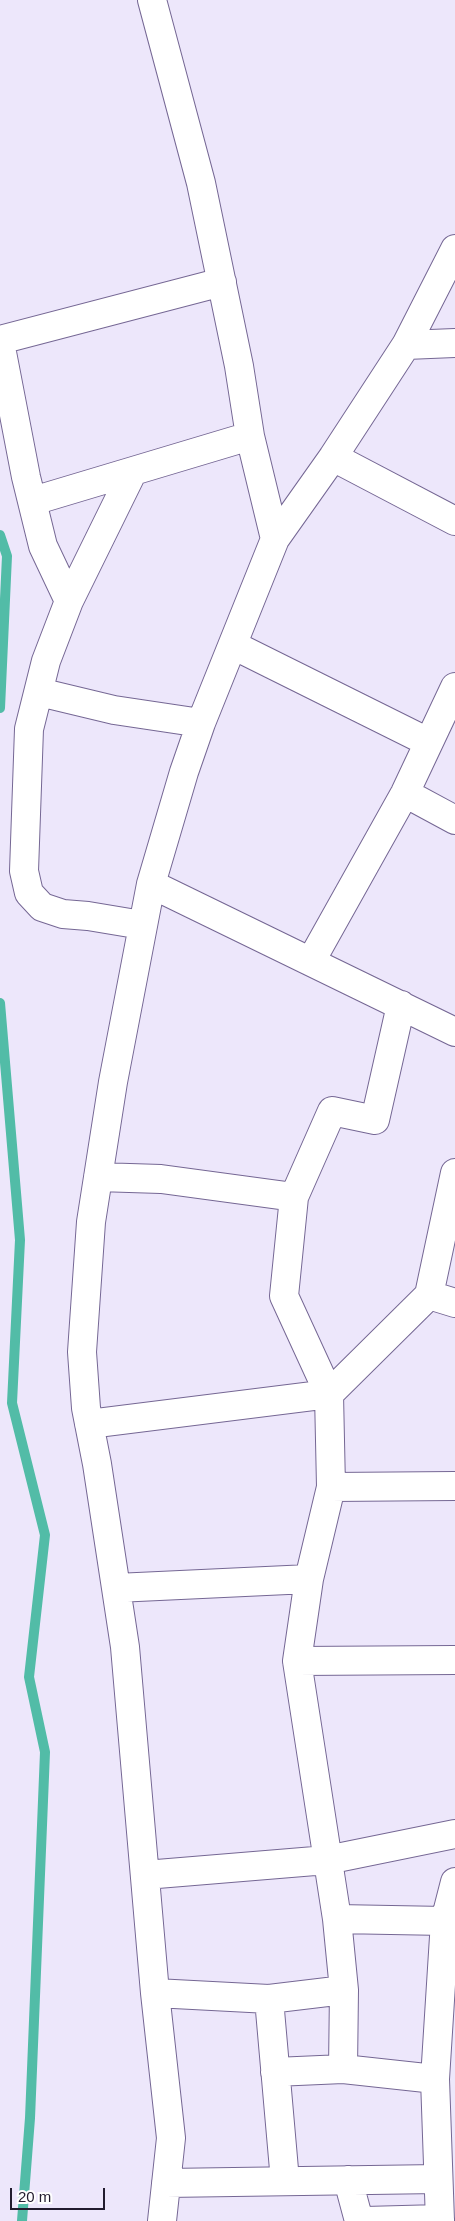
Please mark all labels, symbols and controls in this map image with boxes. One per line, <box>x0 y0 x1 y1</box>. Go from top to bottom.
scale bar <box>12 2178 108 2210</box>
text: 20 m <box>18 2188 51 2205</box>

